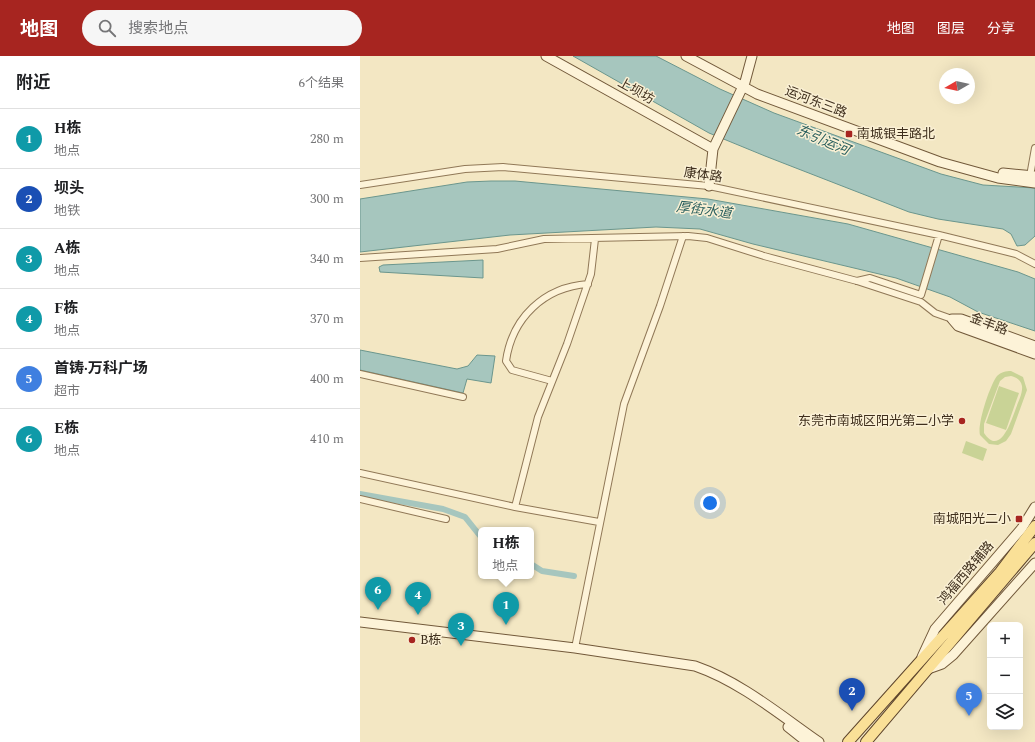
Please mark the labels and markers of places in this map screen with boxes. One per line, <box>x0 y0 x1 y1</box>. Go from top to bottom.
place label: 南城银丰路北 <box>857 124 935 144</box>
marker: 南城银丰路北 <box>844 129 854 139</box>
place label: 东莞市南城区阳光第二小学 <box>798 411 954 431</box>
marker: 东莞市南城区阳光第二小学 <box>957 416 967 426</box>
place label: 南城阳光二小 <box>933 509 1011 529</box>
marker: 南城阳光二小 <box>1014 514 1024 524</box>
pin: 6 <box>365 577 391 610</box>
pin: 4 <box>405 582 431 615</box>
pin: 1 <box>493 592 519 625</box>
pin: 3 <box>448 613 474 646</box>
place label: B栋 <box>420 630 442 650</box>
marker: B栋 <box>407 635 417 645</box>
pin: 2 <box>839 678 865 711</box>
pin: 5 <box>956 683 982 716</box>

